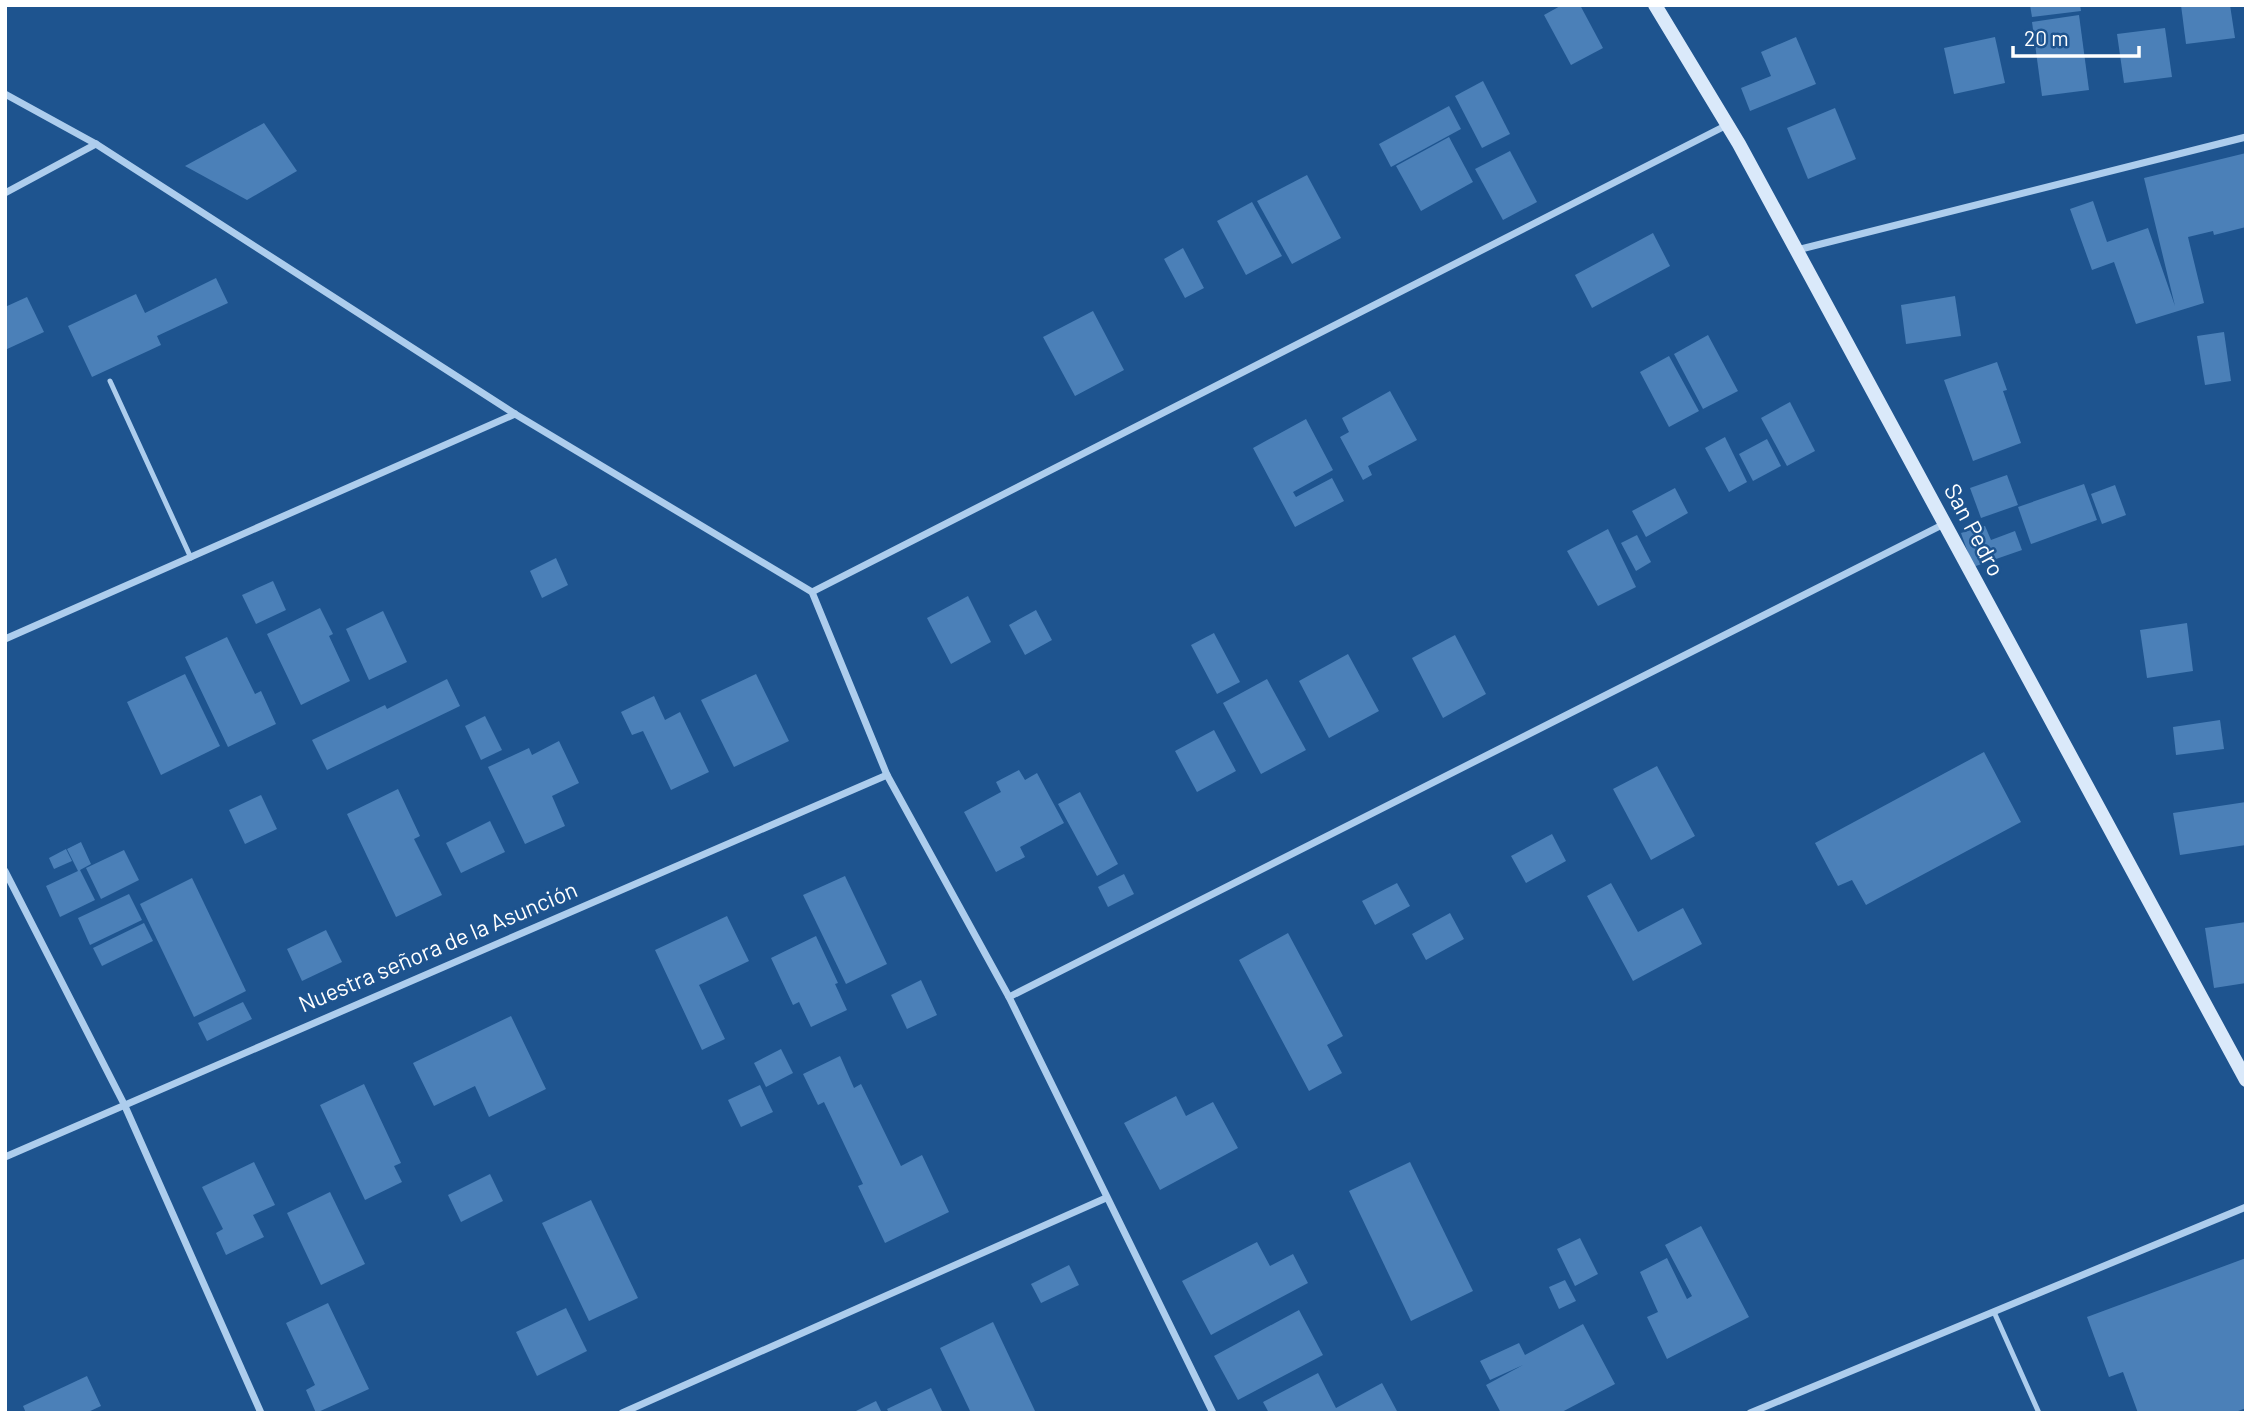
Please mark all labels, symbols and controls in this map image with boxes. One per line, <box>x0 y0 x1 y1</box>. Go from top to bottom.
scale bar <box>2013 14 2139 58</box>
text: 20 m <box>2024 25 2069 50</box>
street label: San Pedro <box>1939 478 2011 581</box>
street label: Nuestra señora de la Asunción <box>294 875 581 1018</box>

